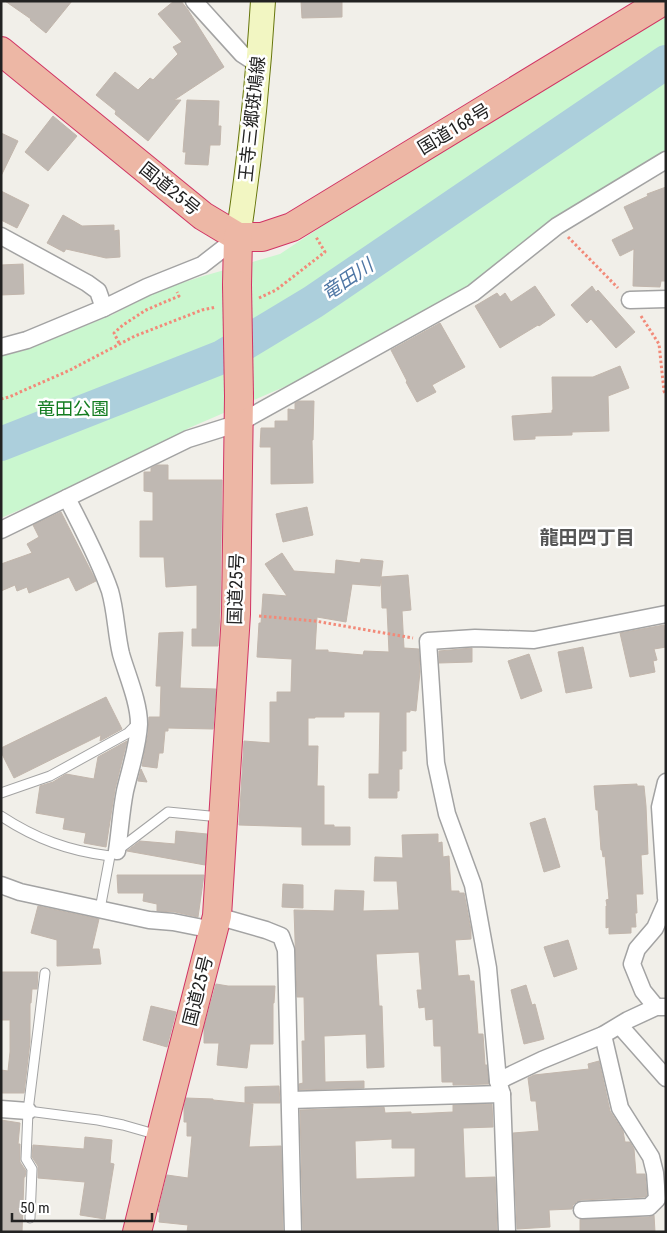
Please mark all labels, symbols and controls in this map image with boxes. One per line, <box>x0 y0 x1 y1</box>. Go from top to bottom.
street label: 王寺三郷斑鳩線 <box>234 55 269 183</box>
street label: 国道168号 <box>414 99 494 158</box>
street label: 国道25号 <box>136 158 205 219</box>
water label: 竜田川 <box>317 253 379 305</box>
park label: 竜田公園 <box>37 398 109 419</box>
district label: 龍田四丁目 <box>539 526 635 549</box>
street label: 国道25号 <box>224 553 247 625</box>
street label: 国道25号 <box>179 954 216 1028</box>
scale bar <box>12 1190 152 1222</box>
text: 50 m <box>20 1199 50 1217</box>

